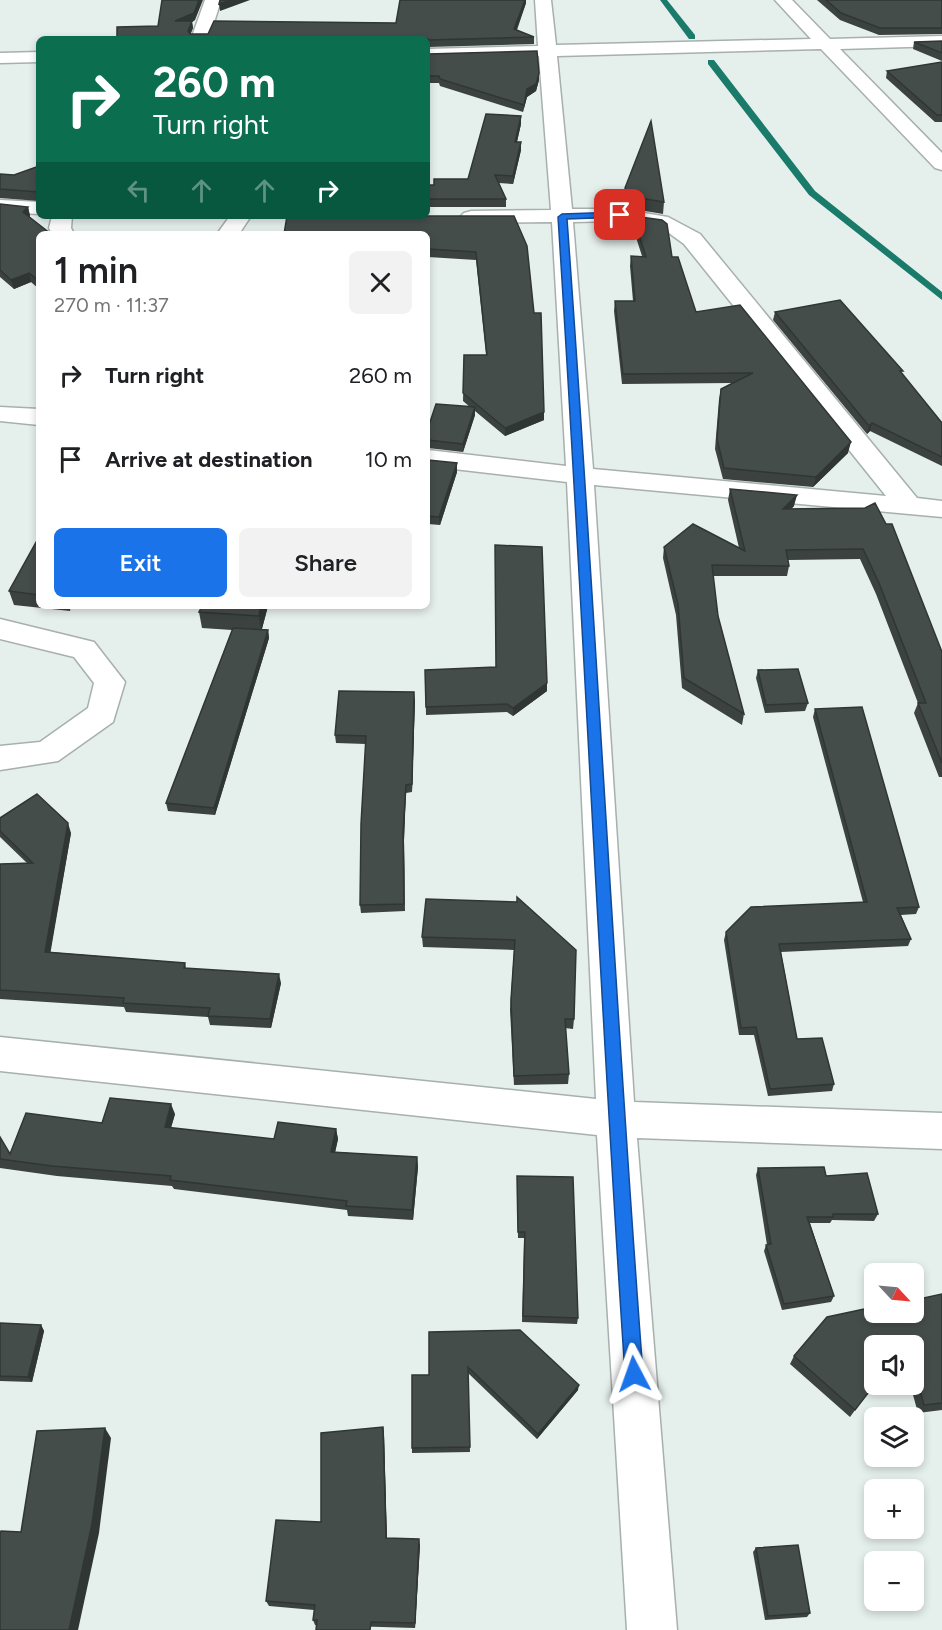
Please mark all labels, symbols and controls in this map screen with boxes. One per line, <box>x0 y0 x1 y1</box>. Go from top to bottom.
text: 260 m <box>153 57 276 108</box>
icon: right <box>54 60 132 138</box>
text: Turn right <box>153 108 269 141</box>
icon: left <box>122 174 155 207</box>
icon: ahead <box>185 174 218 207</box>
icon: ahead <box>248 174 281 207</box>
icon: right <box>311 174 344 207</box>
pin <box>594 189 645 240</box>
icon: arrive <box>603 198 636 231</box>
text: 1 min <box>54 249 138 292</box>
button: close <box>349 251 412 314</box>
text: 270 m · 11:37 <box>54 293 169 317</box>
icon: right <box>54 359 87 392</box>
text: Turn right <box>105 362 204 389</box>
text: 260 m <box>349 362 412 389</box>
icon: arrive <box>54 443 87 476</box>
text: Arrive at destination <box>105 446 313 473</box>
text: 10 m <box>365 446 412 473</box>
button: Exit <box>54 528 227 597</box>
button: Share <box>239 528 412 597</box>
north arrow <box>864 1263 924 1323</box>
map controls <box>864 1263 924 1611</box>
button: sound <box>864 1335 924 1395</box>
position arrow <box>602 1342 666 1406</box>
button: layers <box>864 1407 924 1467</box>
button: + <box>864 1479 924 1539</box>
button: − <box>864 1551 924 1611</box>

